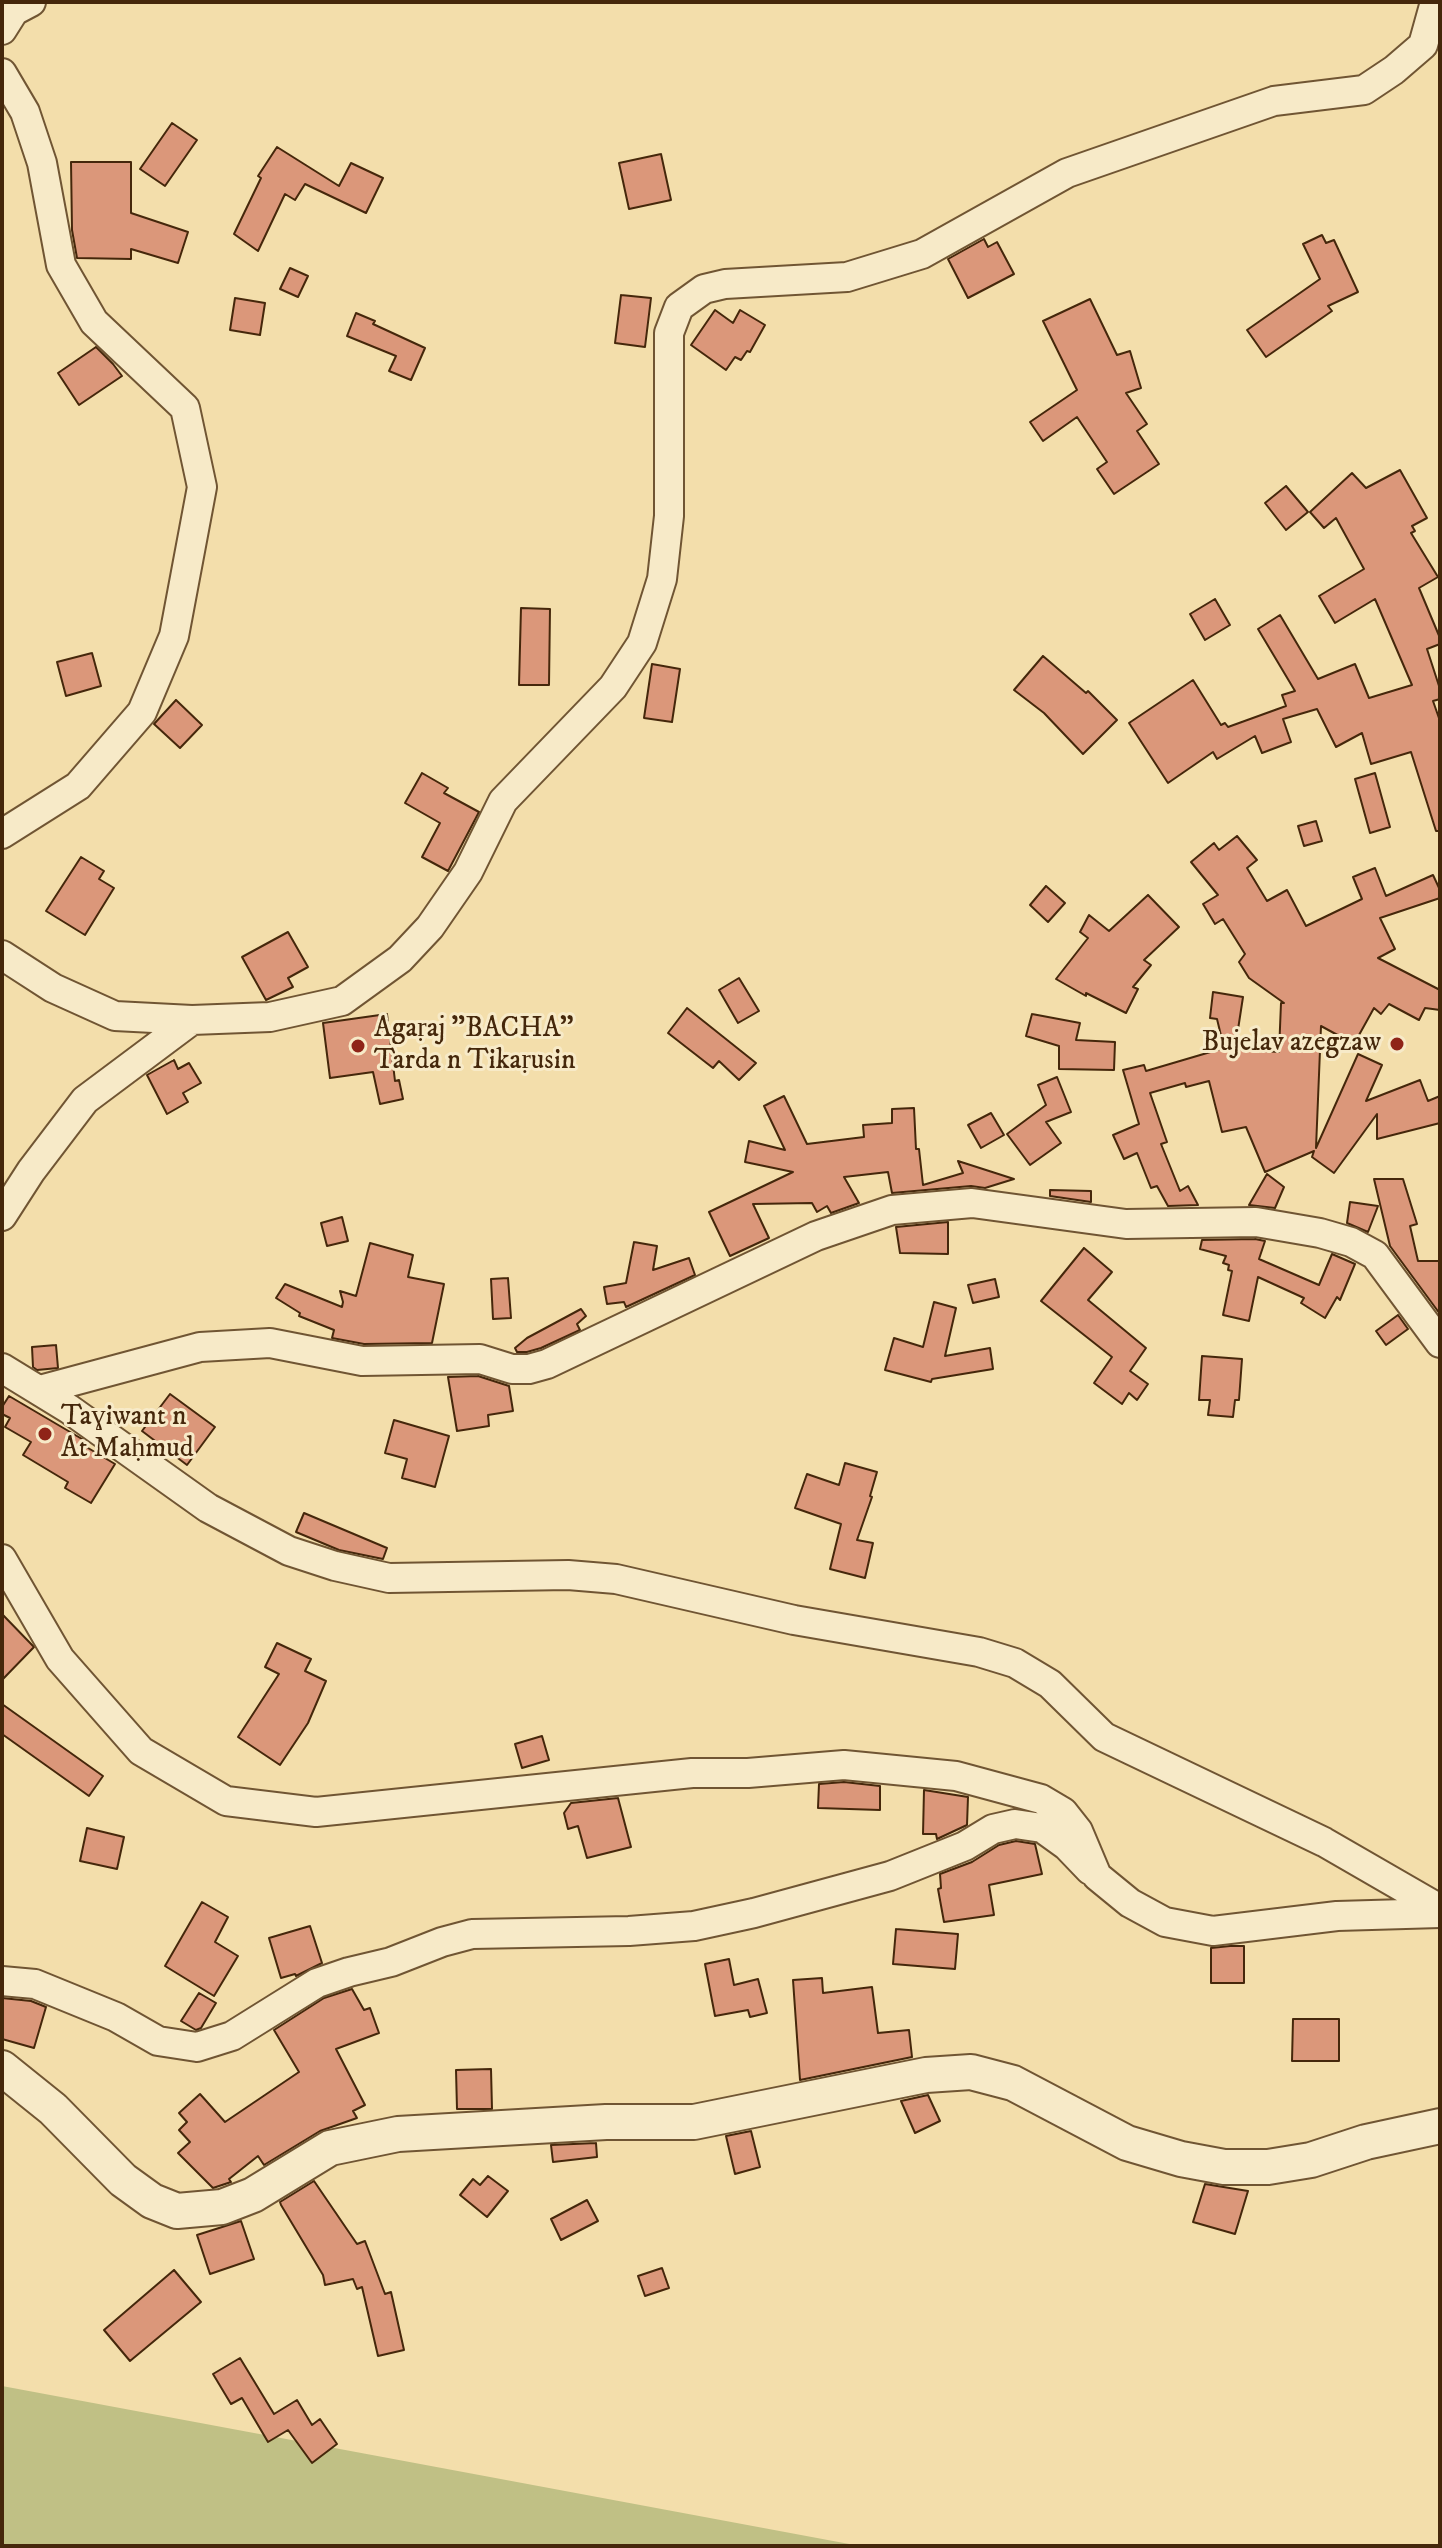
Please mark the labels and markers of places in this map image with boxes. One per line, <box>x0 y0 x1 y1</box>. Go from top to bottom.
place label: Agaṛaj "BACHA" Tarda n Tikaṛusin <box>374 1013 576 1079</box>
place label: Bujelav azegzaw <box>1202 1027 1381 1061</box>
marker: Bujelav azegzaw <box>1388 1035 1406 1053</box>
marker: Agaṛaj "BACHA" Tarda n Tikaṛusin <box>349 1037 367 1055</box>
place label: Taɣiwant n At Maḥmud <box>61 1401 194 1467</box>
marker: Taɣiwant n At Maḥmud <box>36 1425 54 1443</box>

